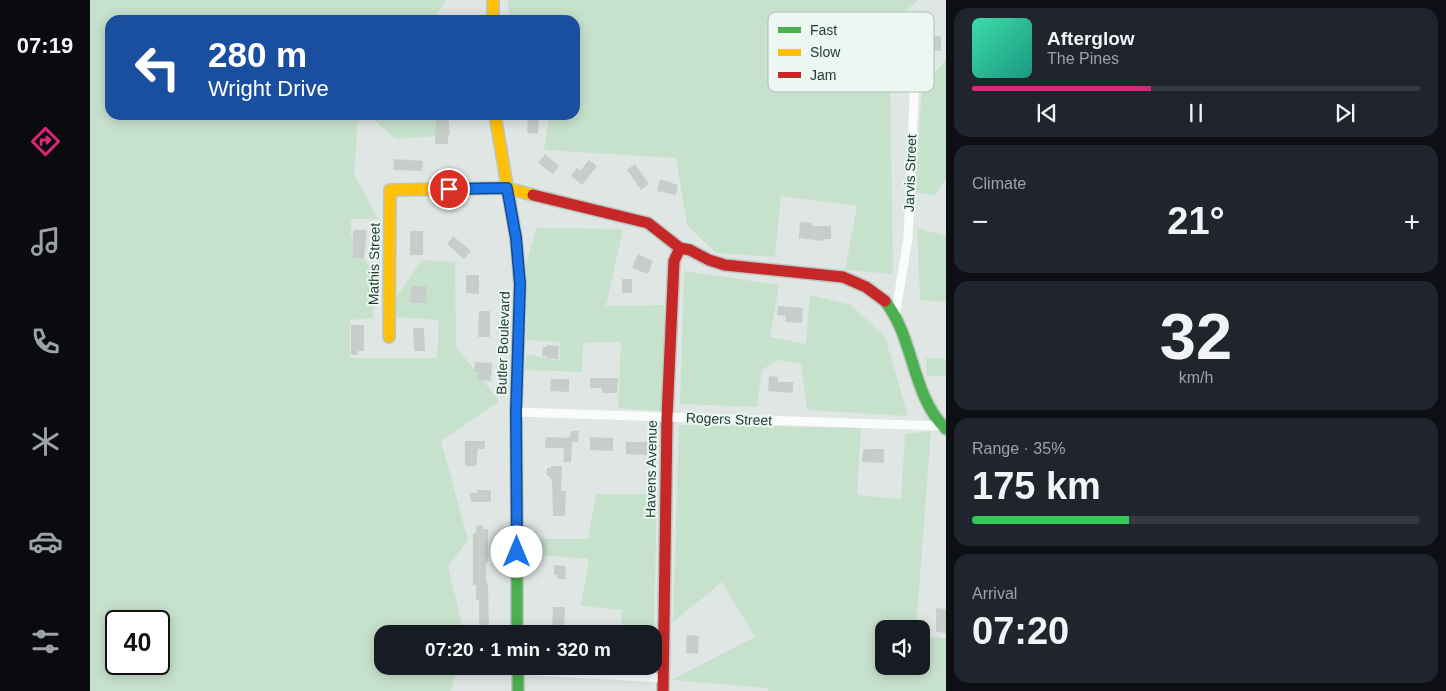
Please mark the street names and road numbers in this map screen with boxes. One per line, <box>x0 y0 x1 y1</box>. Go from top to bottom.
street label: Jarvis Street <box>901 134 919 212</box>
street label: Mathis Street <box>365 223 383 305</box>
street label: Butler Boulevard <box>493 291 513 395</box>
street label: Rogers Street <box>686 409 773 429</box>
street label: Havens Avenue <box>642 420 660 518</box>

